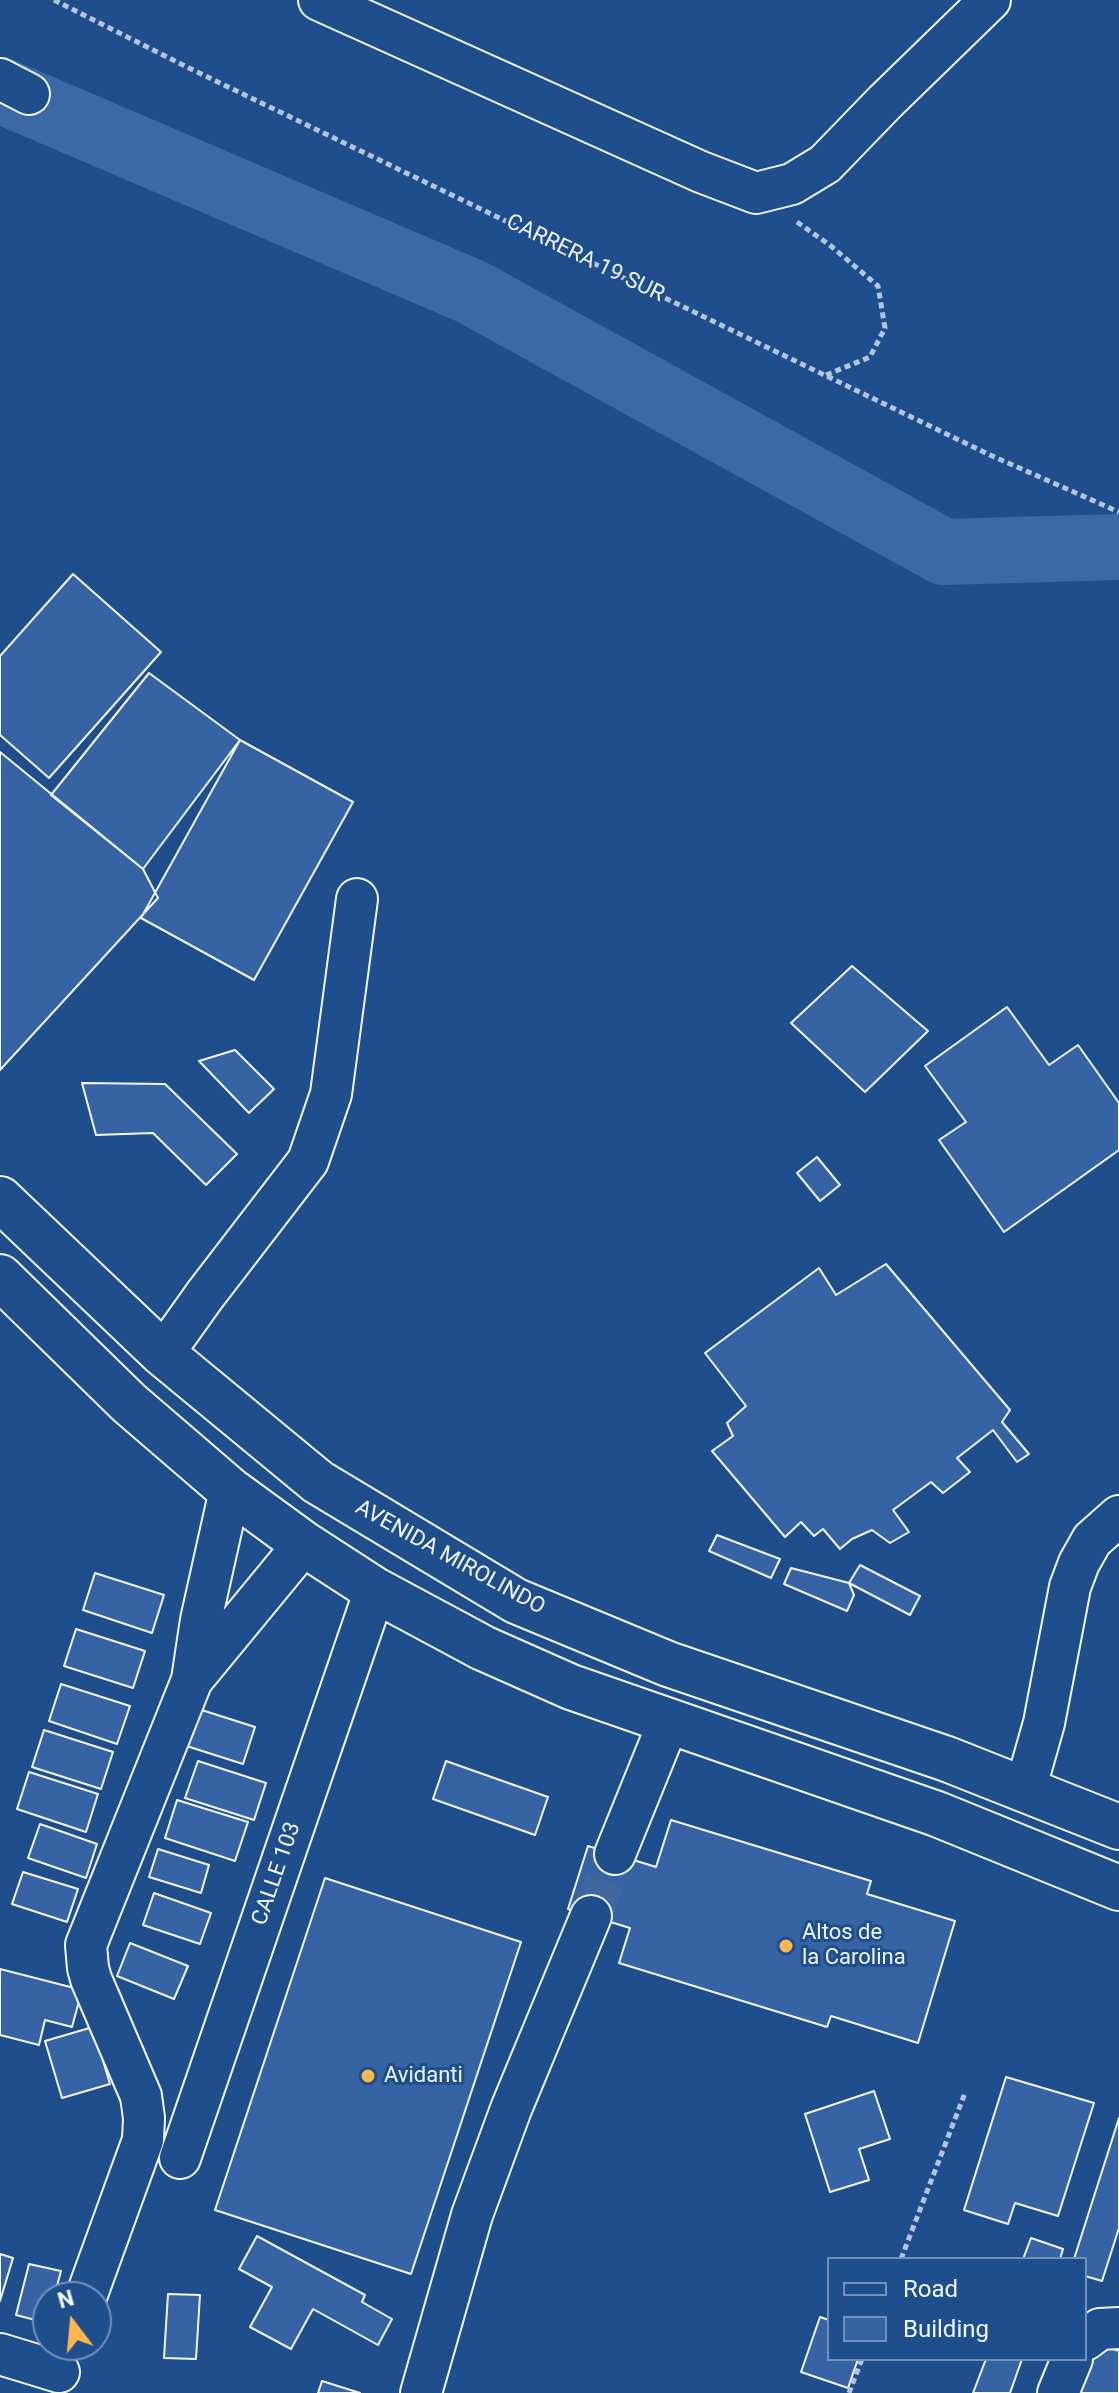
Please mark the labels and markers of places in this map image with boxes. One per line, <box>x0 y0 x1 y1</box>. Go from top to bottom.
place label: Altos de la Carolina <box>802 1920 906 1972</box>
marker: Altos de la Carolina <box>777 1937 795 1955</box>
place label: Avidanti <box>384 2063 463 2089</box>
marker: Avidanti <box>359 2067 377 2085</box>

